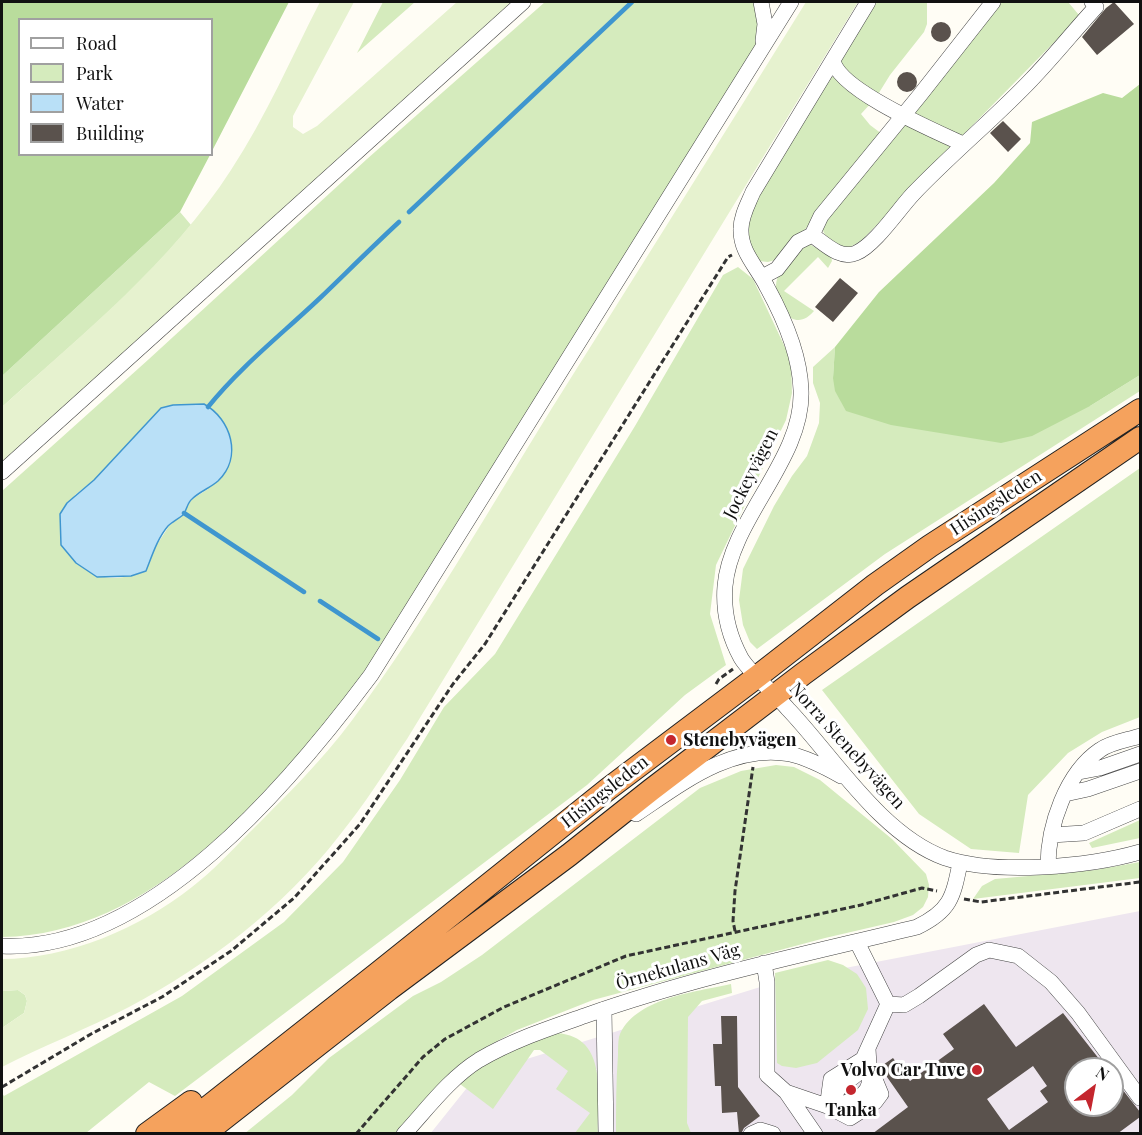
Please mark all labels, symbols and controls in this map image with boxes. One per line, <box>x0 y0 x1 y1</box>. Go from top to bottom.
legend <box>18 18 213 156</box>
text: Road <box>76 31 117 55</box>
text: Park <box>76 61 113 85</box>
text: Water <box>76 91 124 115</box>
text: Building <box>76 121 144 145</box>
street label: Jockeyvägen <box>719 425 783 523</box>
street label: Hisingsleden <box>946 465 1046 541</box>
street label: Norra Stenebyvägen <box>785 678 909 814</box>
place label: Stenebyvägen <box>683 729 796 751</box>
marker: Stenebyvägen <box>664 733 678 747</box>
street label: Hisingsleden <box>557 751 653 833</box>
street label: Örnekulans Väg <box>614 939 742 995</box>
north arrow <box>1064 1057 1124 1117</box>
place label: Volvo Car Tuve <box>841 1059 965 1081</box>
text: N <box>1092 1061 1113 1085</box>
marker: Volvo Car Tuve <box>970 1063 984 1077</box>
marker: Tanka <box>844 1083 858 1097</box>
place label: Tanka <box>825 1099 877 1121</box>

